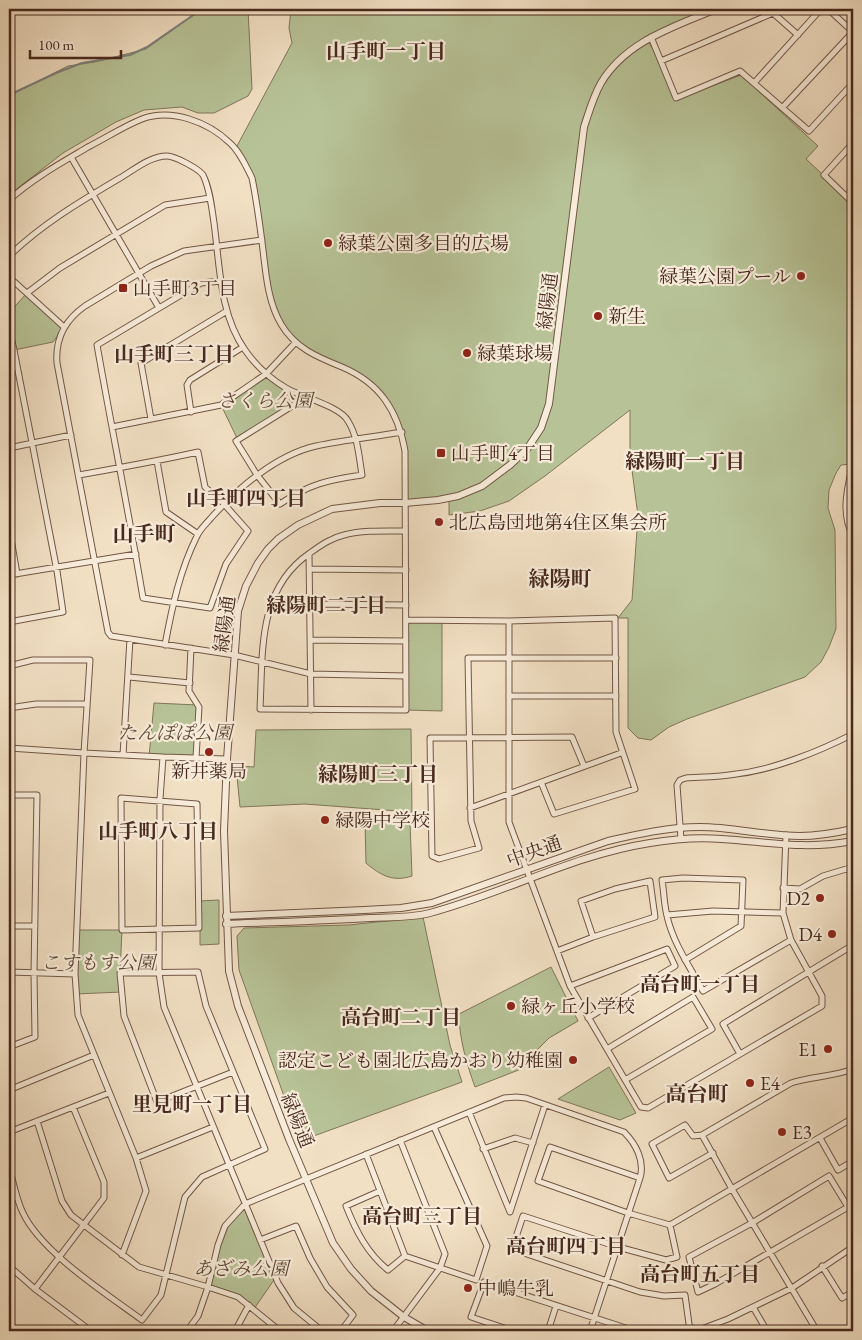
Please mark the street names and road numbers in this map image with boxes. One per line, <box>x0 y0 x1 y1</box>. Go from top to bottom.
street label: 緑陽通 <box>532 271 563 331</box>
street label: 緑陽通 <box>208 594 241 654</box>
street label: 中央通 <box>503 830 565 873</box>
street label: 緑陽通 <box>275 1089 320 1151</box>

